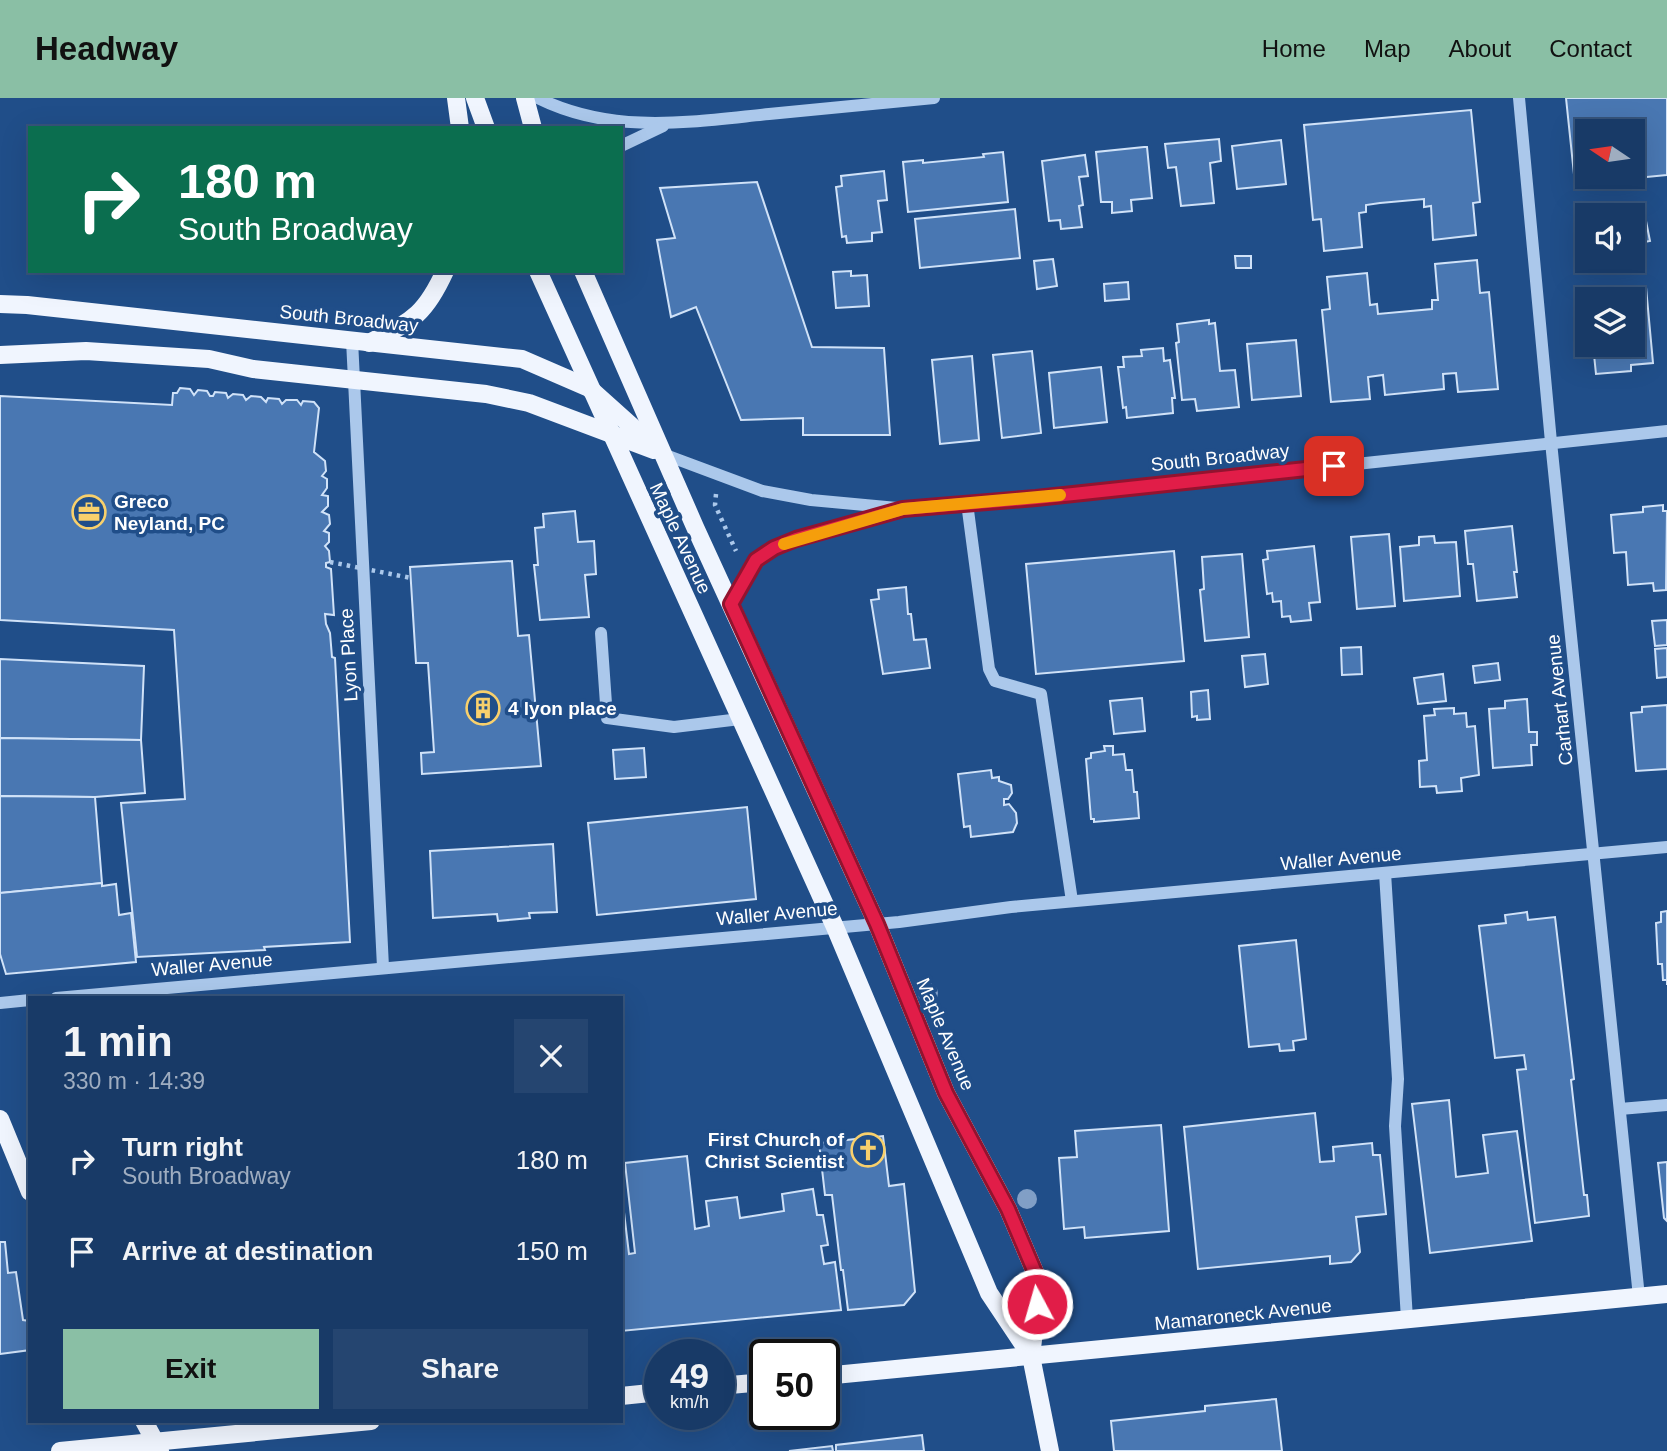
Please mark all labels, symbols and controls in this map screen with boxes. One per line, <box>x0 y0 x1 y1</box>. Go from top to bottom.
text: Headway <box>35 30 178 67</box>
text: Home <box>1262 35 1326 62</box>
text: Map <box>1364 35 1411 62</box>
text: About <box>1449 35 1511 62</box>
text: Contact <box>1549 35 1632 62</box>
north arrow <box>1575 119 1645 189</box>
map controls <box>1575 119 1645 357</box>
icon: right <box>63 154 154 245</box>
text: 180 m <box>178 154 317 208</box>
button: sound <box>1575 203 1645 273</box>
text: South Broadway <box>178 211 413 247</box>
button: layers <box>1575 287 1645 357</box>
street label: South Broadway <box>279 301 420 336</box>
pin <box>1304 436 1364 496</box>
street label: South Broadway <box>1150 440 1291 475</box>
icon: arrive <box>1315 447 1353 485</box>
street label: Maple Avenue <box>646 479 715 597</box>
place label: Greco Neyland, PC <box>114 491 225 534</box>
office icon: Greco Neyland, PC <box>70 493 108 531</box>
street label: Lyon Place <box>336 608 361 702</box>
street label: Carhart Avenue <box>1542 633 1577 767</box>
building icon: 4 lyon place <box>464 689 502 727</box>
place label: 4 lyon place <box>508 698 617 719</box>
street label: Waller Avenue <box>1280 843 1402 874</box>
street label: Waller Avenue <box>716 898 838 929</box>
street label: Waller Avenue <box>151 949 273 980</box>
street label: Maple Avenue <box>912 975 979 1094</box>
text: 1 min <box>63 1018 173 1065</box>
button: close <box>514 1019 588 1093</box>
text: 330 m · 14:39 <box>63 1068 205 1094</box>
place label: First Church of Christ Scientist <box>705 1129 845 1172</box>
church icon: First Church of Christ Scientist <box>849 1131 887 1169</box>
text: Turn right <box>122 1132 243 1162</box>
icon: right <box>63 1142 101 1180</box>
text: 180 m <box>516 1145 588 1175</box>
text: South Broadway <box>122 1163 291 1189</box>
icon: arrive <box>63 1233 101 1271</box>
text: Arrive at destination <box>122 1236 373 1266</box>
text: 150 m <box>516 1236 588 1266</box>
position arrow <box>1000 1267 1074 1341</box>
street label: Mamaroneck Avenue <box>1153 1295 1333 1334</box>
button: Exit <box>63 1329 319 1409</box>
button: Share <box>333 1329 588 1409</box>
speed limit sign: 50 <box>749 1339 840 1430</box>
text: 49 <box>670 1356 709 1395</box>
text: km/h <box>670 1392 709 1412</box>

